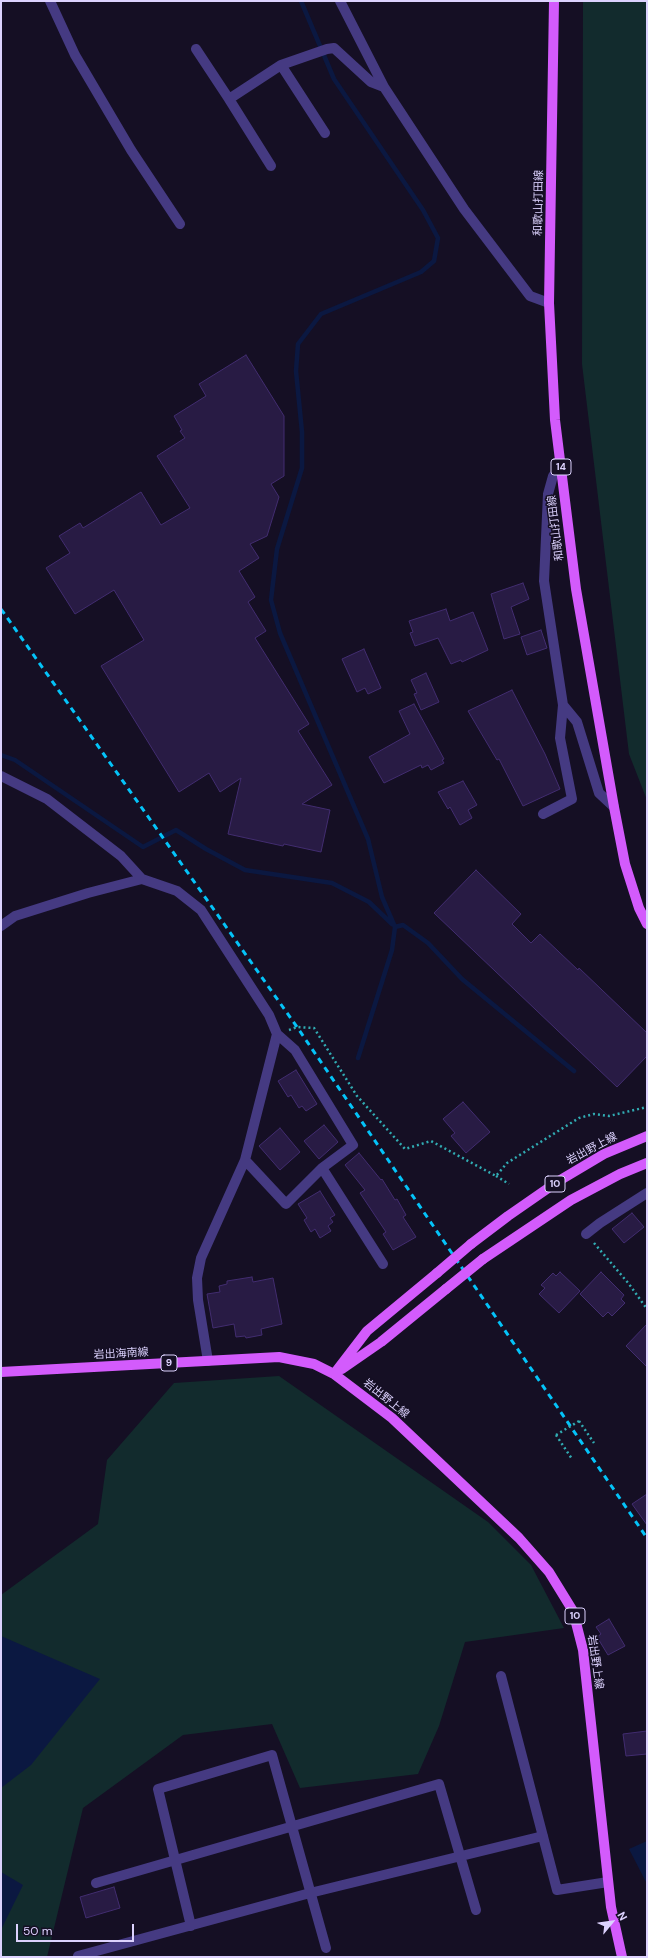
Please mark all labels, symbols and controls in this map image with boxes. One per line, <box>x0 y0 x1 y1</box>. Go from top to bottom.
street label: 和歌山打田線 <box>532 170 546 236</box>
road number: 14 <box>551 459 571 475</box>
street label: 和歌山打田線 <box>545 494 567 562</box>
street label: 岩出野上線 <box>565 1130 619 1168</box>
road number: 10 <box>545 1176 565 1192</box>
street label: 岩出海南線 <box>93 1346 149 1362</box>
road number: 9 <box>161 1355 177 1371</box>
street label: 岩出野上線 <box>360 1377 412 1421</box>
road number: 10 <box>565 1608 585 1624</box>
street label: 岩出野上線 <box>585 1634 605 1690</box>
north arrow <box>592 1902 632 1942</box>
text: N <box>614 1909 631 1923</box>
scale bar <box>18 1916 136 1942</box>
text: 50 m <box>23 1923 52 1939</box>

